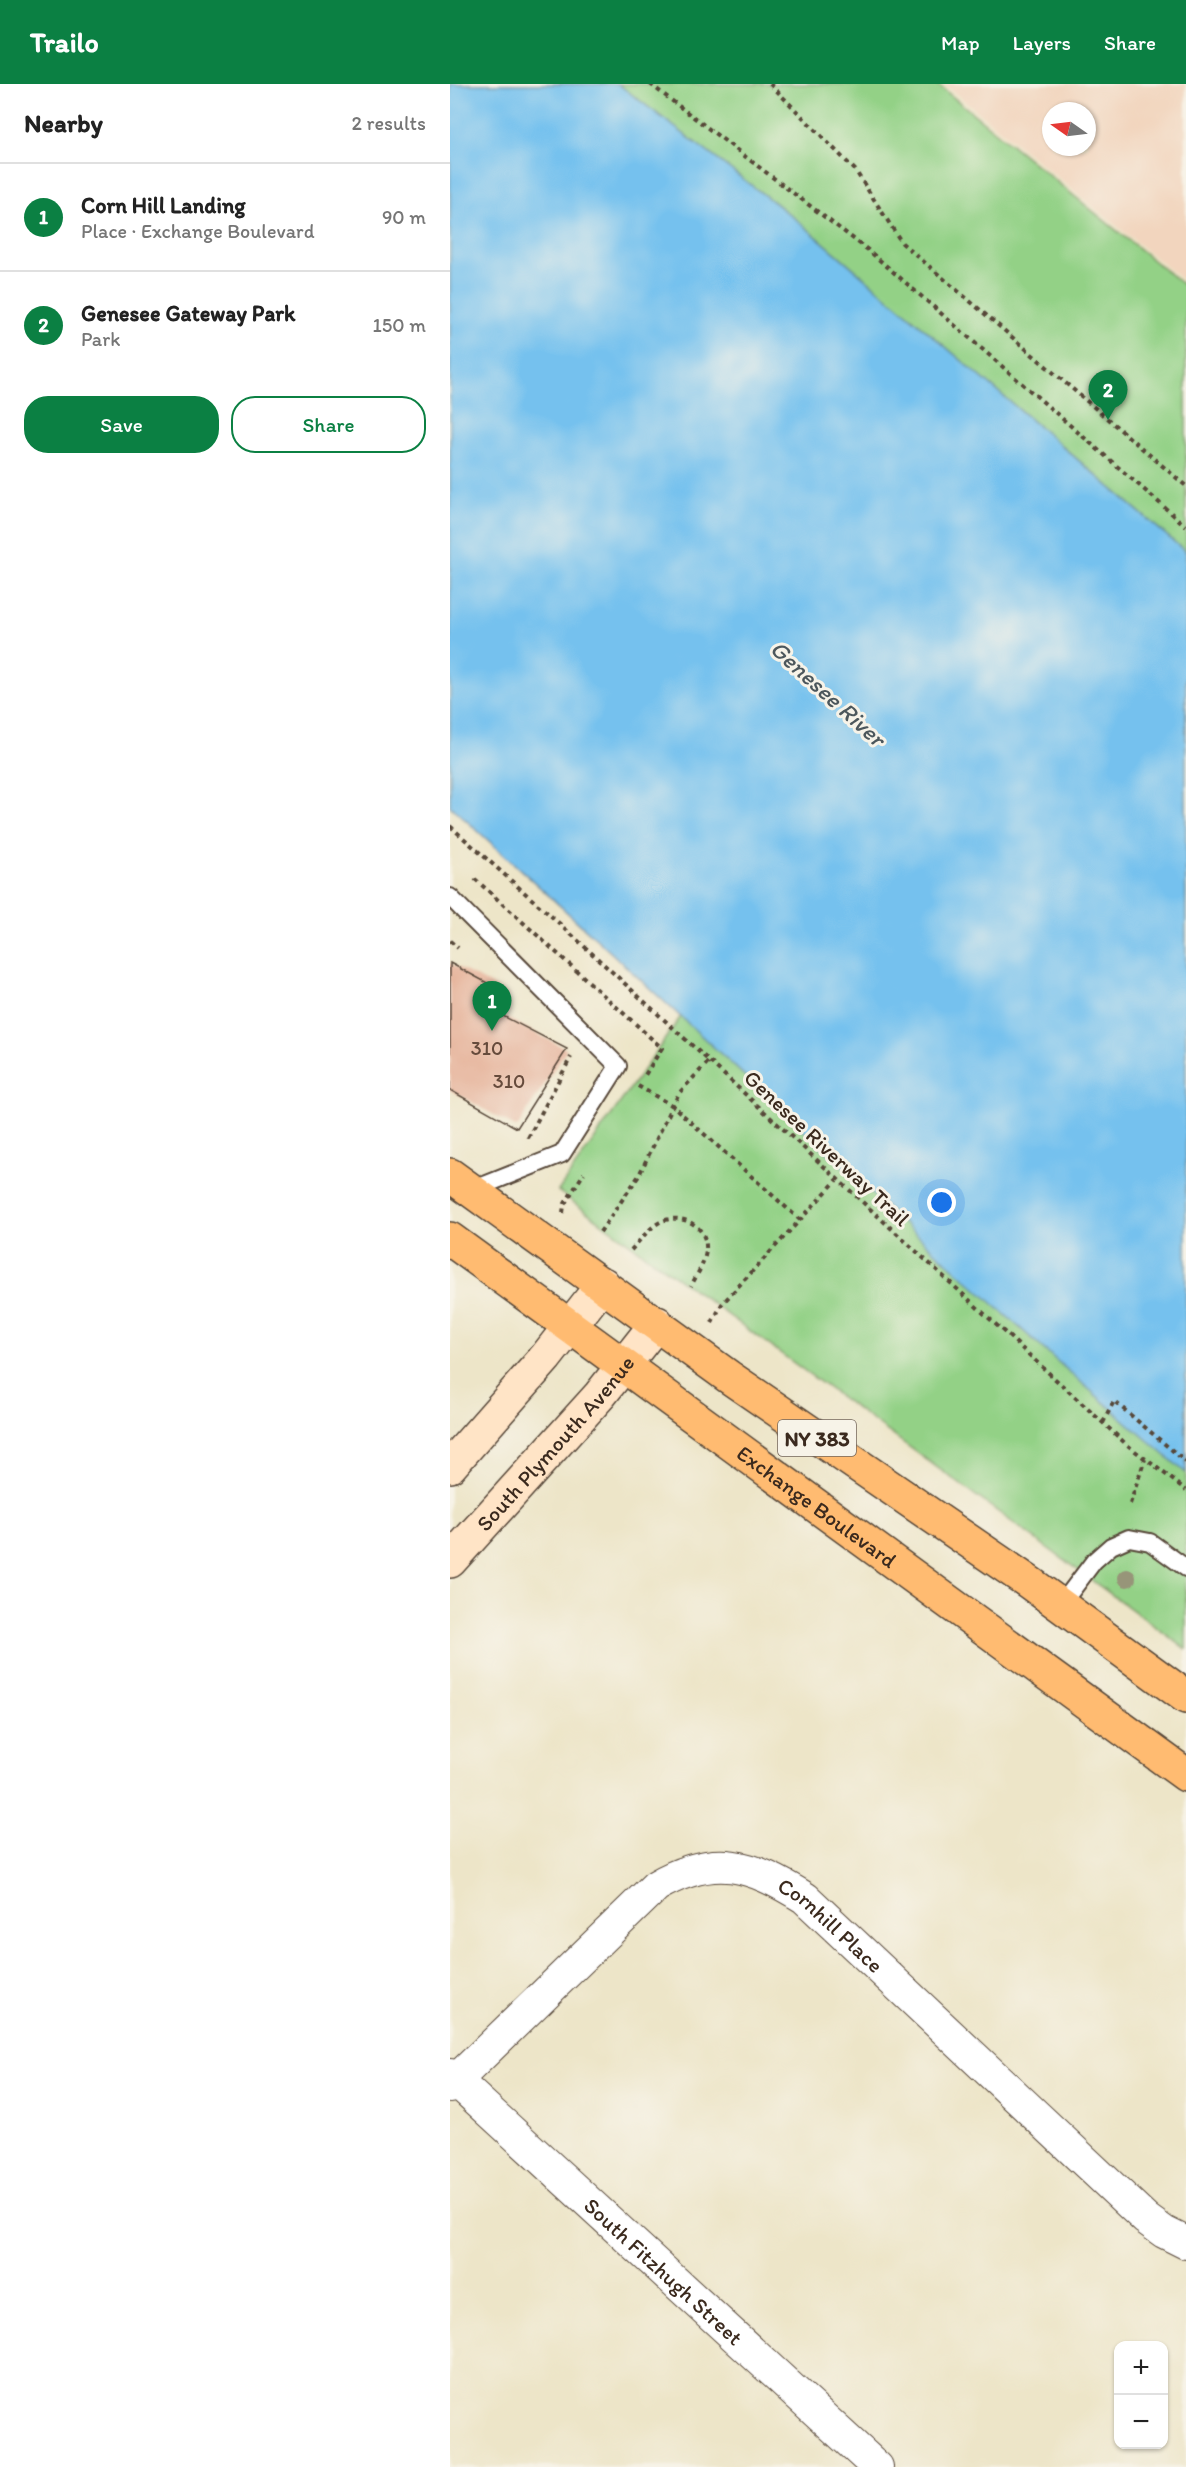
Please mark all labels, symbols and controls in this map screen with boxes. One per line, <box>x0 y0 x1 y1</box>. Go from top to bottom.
text: Trailo <box>30 25 99 59</box>
text: Map <box>941 30 980 55</box>
text: Layers <box>1013 30 1071 55</box>
text: Share <box>1104 30 1156 55</box>
north arrow <box>1042 102 1096 156</box>
text: Nearby <box>24 107 103 139</box>
text: 2 results <box>352 111 426 135</box>
text: Corn Hill Landing <box>81 192 246 219</box>
text: 1 <box>39 205 48 229</box>
text: 90 m <box>382 205 426 229</box>
text: Place · Exchange Boulevard <box>81 219 315 243</box>
text: Genesee Gateway Park <box>81 300 295 327</box>
text: 2 <box>38 313 49 337</box>
text: 150 m <box>373 313 426 337</box>
text: Park <box>81 327 120 351</box>
pin: 2 <box>1088 370 1128 420</box>
button: Save <box>24 396 219 453</box>
button: Share <box>231 396 426 453</box>
water label: Genesee River <box>764 634 893 754</box>
pin: 1 <box>472 982 512 1031</box>
house number: 310 <box>471 1036 503 1060</box>
street label: Genesee Riverway Trail <box>739 1064 915 1232</box>
house number: 310 <box>493 1069 525 1093</box>
your location <box>927 1188 956 1217</box>
street label: South Plymouth Avenue <box>470 1350 640 1536</box>
road number: NY 383 <box>778 1420 856 1456</box>
street label: Exchange Boulevard <box>732 1439 902 1573</box>
street label: Cornhill Place <box>773 1872 889 1978</box>
street label: South Fitzhugh Street <box>579 2192 749 2351</box>
map controls <box>1114 2341 1168 2449</box>
button: + <box>1114 2341 1168 2395</box>
button: − <box>1114 2395 1168 2449</box>

